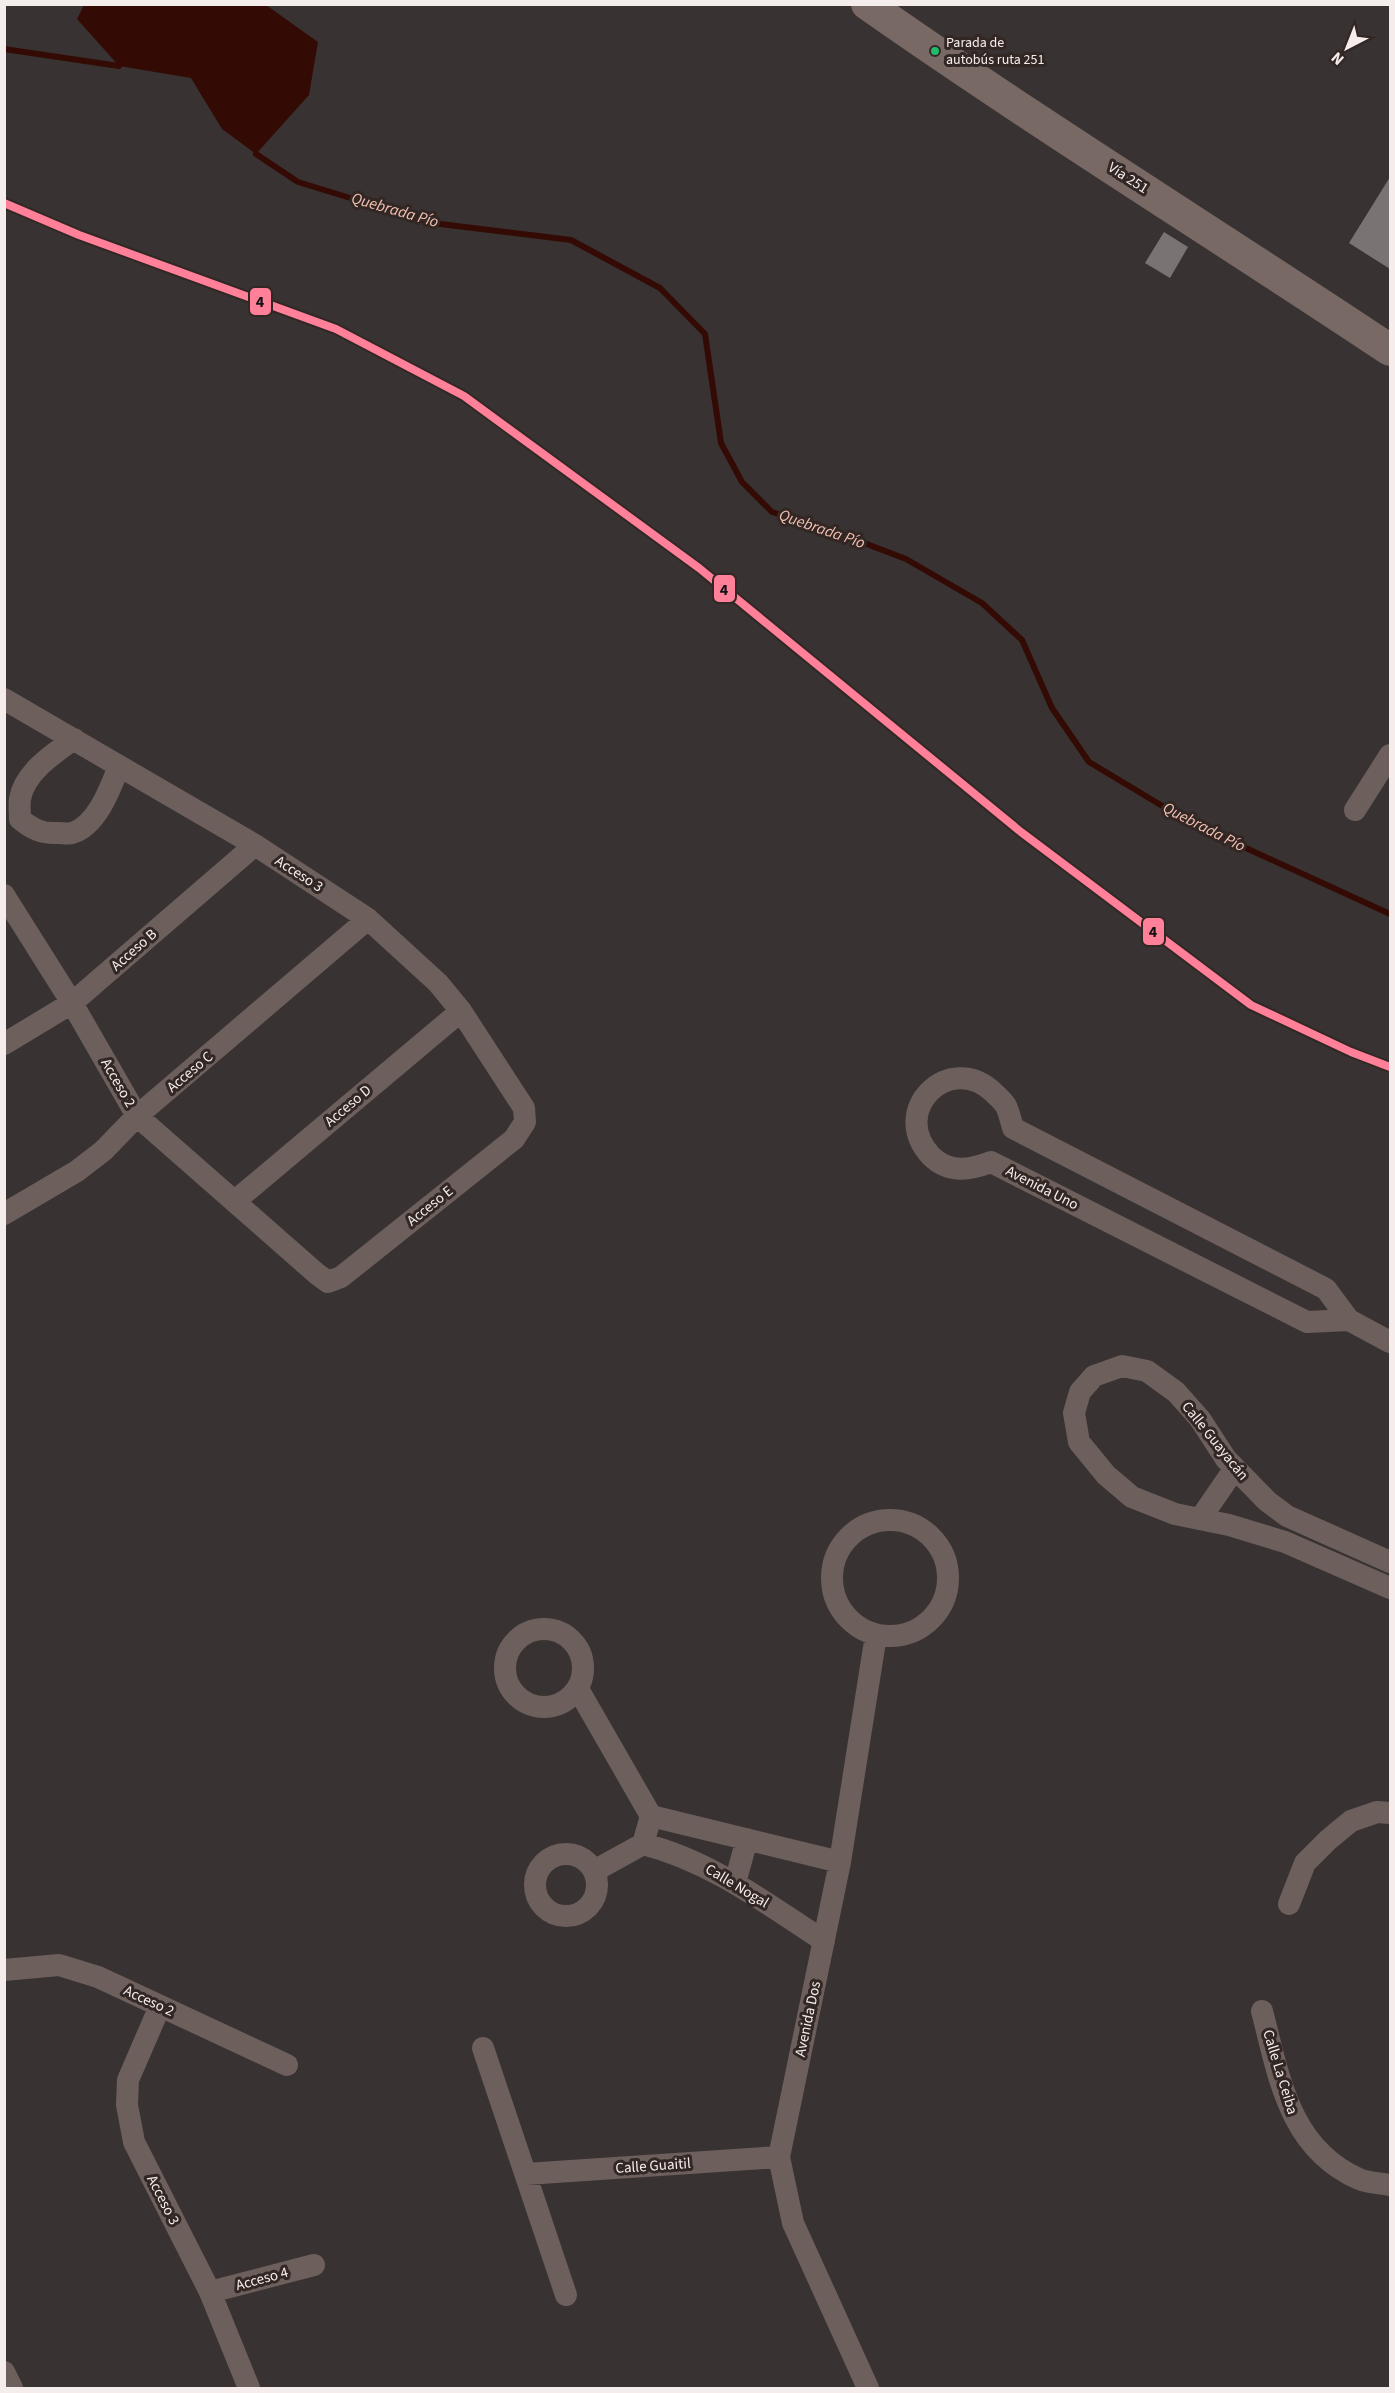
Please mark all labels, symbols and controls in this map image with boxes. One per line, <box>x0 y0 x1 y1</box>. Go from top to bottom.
north arrow <box>1317 18 1377 78</box>
place label: Parada de autobús ruta 251 <box>946 33 1045 70</box>
marker: Parada de autobús ruta 251 <box>929 45 941 57</box>
text: N <box>1326 47 1349 70</box>
street label: Vía 251 <box>1104 157 1152 199</box>
water label: Quebrada Pío <box>349 187 441 233</box>
line badge: 4 <box>249 287 272 316</box>
text: 4 <box>256 291 265 313</box>
water label: Quebrada Pío <box>776 504 868 554</box>
line badge: 4 <box>713 574 736 603</box>
text: 4 <box>720 579 729 601</box>
water label: Quebrada Pío <box>1159 797 1249 857</box>
street label: Acceso 3 <box>271 851 327 897</box>
line badge: 4 <box>1142 917 1165 946</box>
text: 4 <box>1149 921 1158 943</box>
street label: Acceso B <box>106 924 162 976</box>
street label: Acceso C <box>162 1046 218 1098</box>
street label: Acceso 2 <box>96 1055 140 1111</box>
street label: Acceso D <box>320 1080 376 1132</box>
street label: Avenida Uno <box>1002 1161 1082 1215</box>
street label: Acceso E <box>402 1181 458 1231</box>
street label: Calle Guayacán <box>1177 1397 1253 1485</box>
street label: Calle Nogal <box>701 1859 773 1913</box>
street label: Avenida Dos <box>790 1979 826 2059</box>
street label: Acceso 2 <box>120 1980 178 2022</box>
street label: Calle La Ceiba <box>1257 2027 1303 2117</box>
street label: Calle Guaitil <box>615 2153 692 2179</box>
street label: Acceso 3 <box>141 2171 185 2229</box>
street label: Acceso 4 <box>233 2262 291 2296</box>

